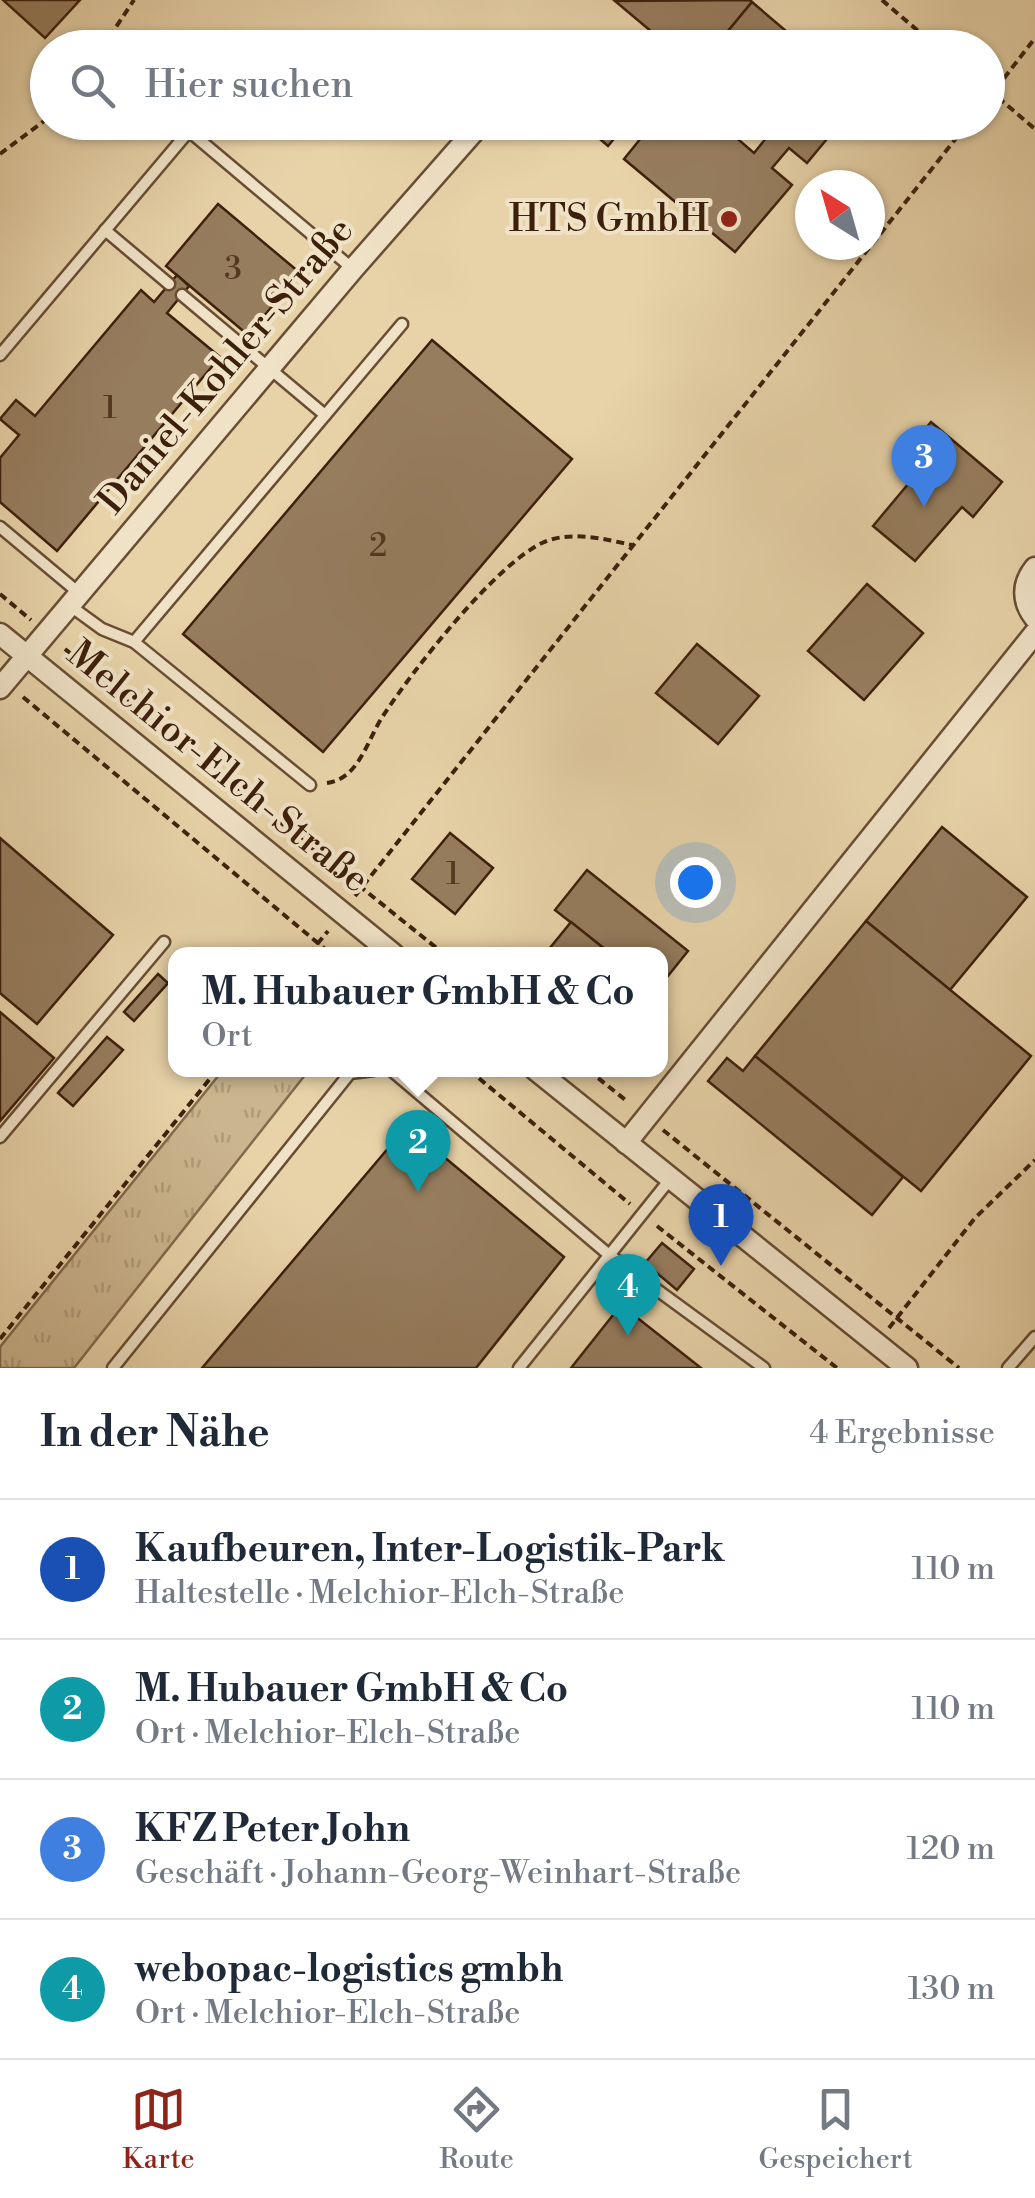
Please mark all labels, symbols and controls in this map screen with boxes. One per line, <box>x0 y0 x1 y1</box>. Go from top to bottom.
search box <box>30 30 1005 140</box>
icon: search <box>65 58 120 113</box>
text: Hier suchen <box>145 62 353 109</box>
north arrow <box>795 170 885 260</box>
place label: HTS GmbH <box>509 196 709 243</box>
street label: Daniel-Kohler-Straße <box>88 208 364 524</box>
marker: HTS GmbH <box>718 208 740 230</box>
house number: 3 <box>224 249 242 289</box>
house number: 1 <box>103 388 117 428</box>
pin: 3 <box>892 424 956 507</box>
house number: 2 <box>369 526 387 566</box>
street label: Melchior-Elch-Straße <box>57 631 379 903</box>
house number: 1 <box>446 854 460 894</box>
your location <box>670 857 721 908</box>
popup <box>168 947 668 1077</box>
text: M. Hubauer GmbH & Co <box>201 969 635 1016</box>
text: Ort <box>201 1016 252 1056</box>
pin: 2 <box>386 1110 450 1192</box>
pin: 1 <box>688 1184 754 1266</box>
pin: 4 <box>596 1254 660 1336</box>
text: In der Nähe <box>40 1407 270 1460</box>
text: 4 Ergebnisse <box>809 1413 995 1453</box>
text: Kaufbeuren, Inter-Logistik-Park <box>135 1526 724 1573</box>
text: 1 <box>65 1549 80 1589</box>
text: 110 m <box>912 1549 995 1589</box>
text: Haltestelle · Melchior-Elch-Straße <box>135 1573 624 1613</box>
text: M. Hubauer GmbH & Co <box>135 1666 568 1713</box>
text: 2 <box>62 1689 83 1729</box>
text: 110 m <box>912 1689 995 1729</box>
text: Ort · Melchior-Elch-Straße <box>135 1713 520 1753</box>
text: KFZ Peter John <box>135 1806 410 1853</box>
text: 3 <box>63 1829 82 1869</box>
text: 120 m <box>906 1829 995 1869</box>
text: Geschäft · Johann-Georg-Weinhart-Straße <box>135 1853 741 1893</box>
text: webopac-logistics gmbh <box>135 1946 563 1993</box>
text: 4 <box>62 1969 83 2009</box>
text: 130 m <box>908 1969 995 2009</box>
text: Ort · Melchior-Elch-Straße <box>135 1993 520 2033</box>
tab: Karte <box>122 2082 195 2177</box>
tab: Route <box>439 2082 514 2177</box>
tab: Gespeichert <box>759 2082 913 2177</box>

